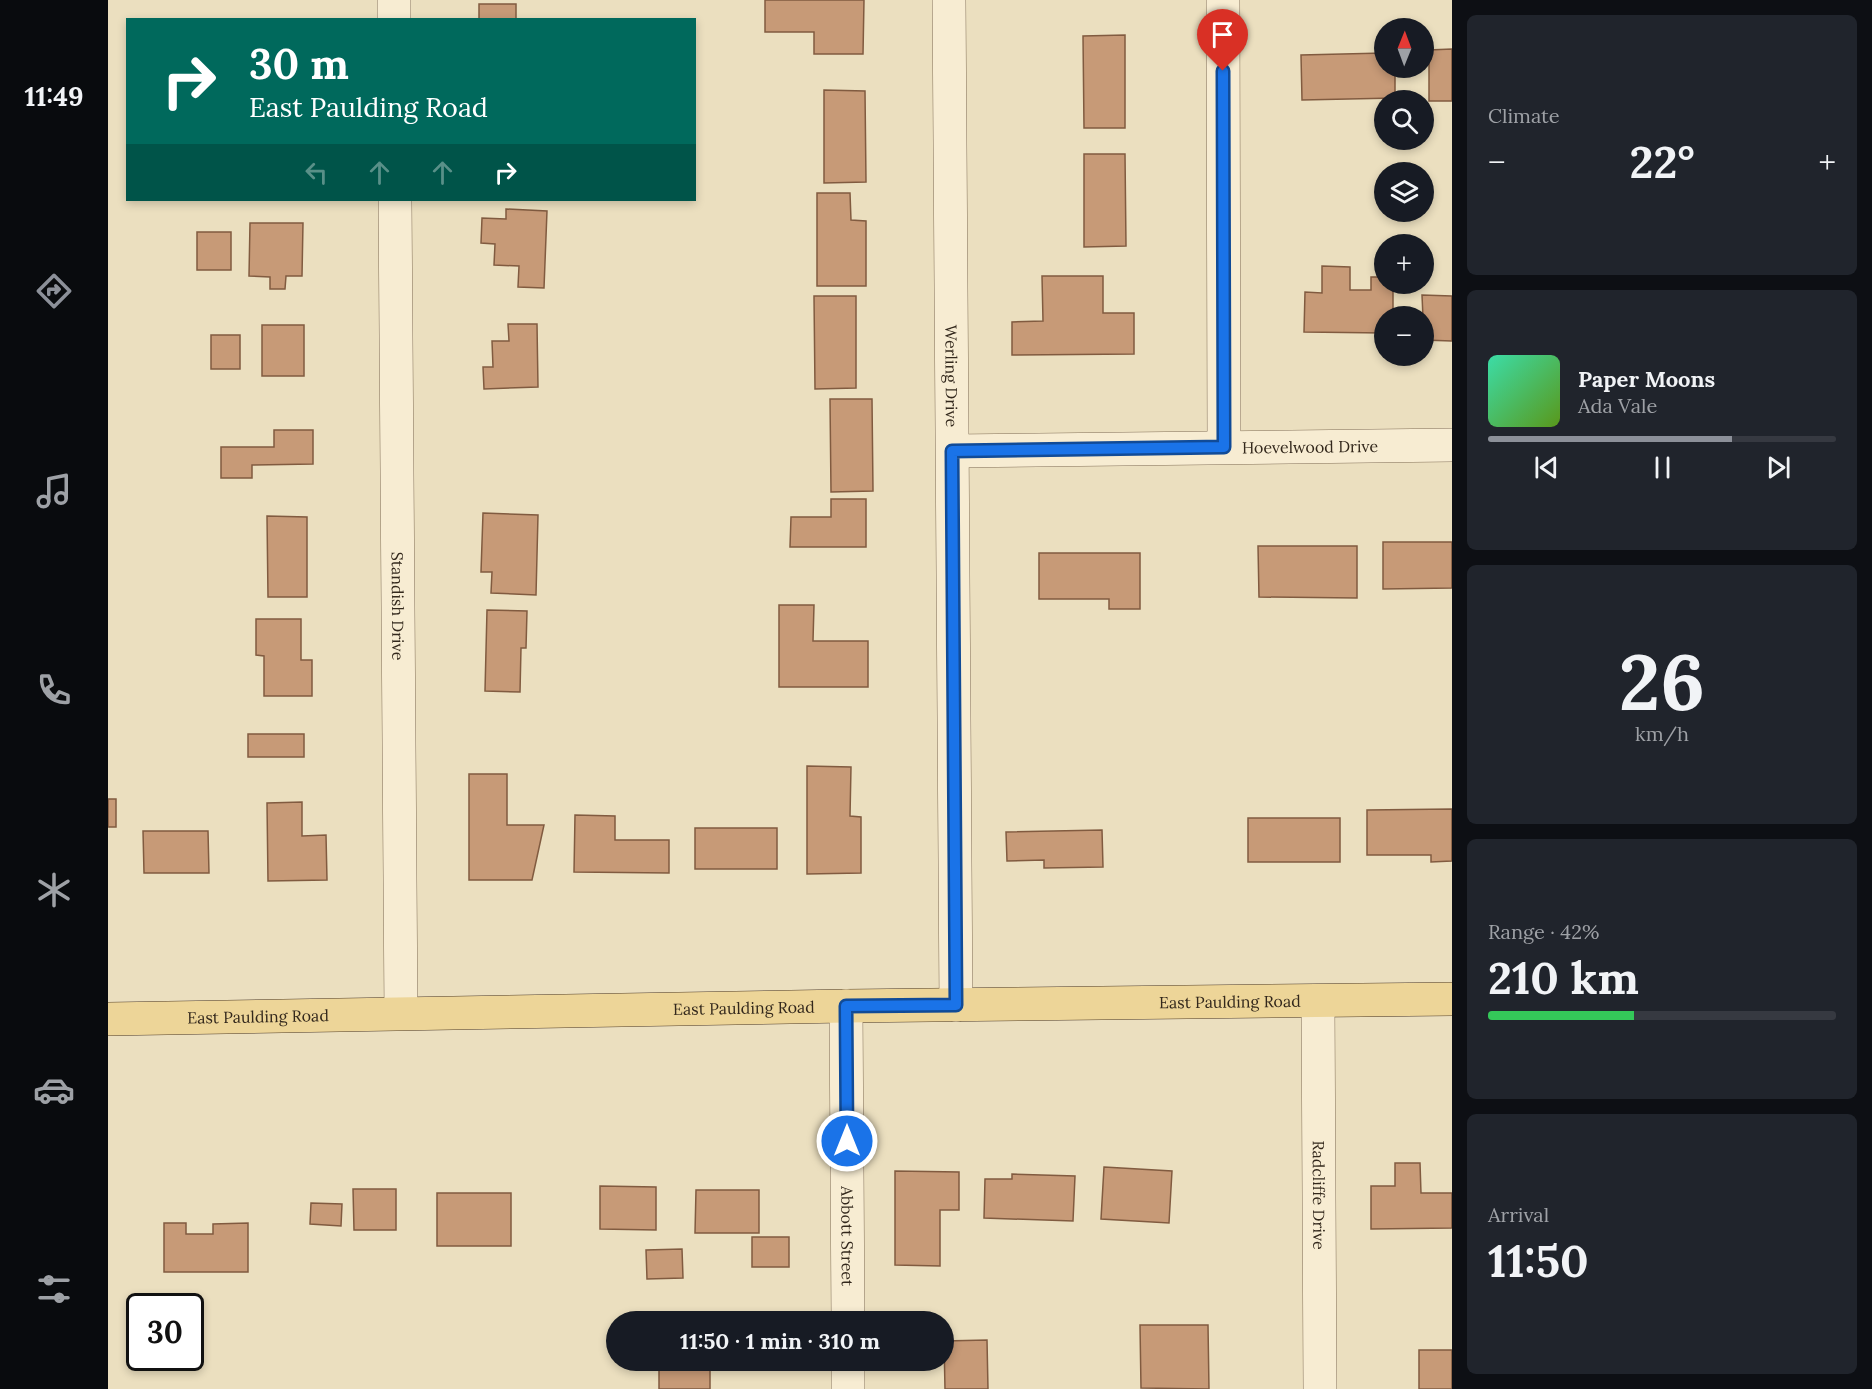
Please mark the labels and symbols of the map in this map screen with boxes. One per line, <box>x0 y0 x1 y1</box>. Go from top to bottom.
pin <box>1197 9 1248 71</box>
north arrow <box>1374 18 1434 78</box>
street label: Werling Drive <box>941 325 962 428</box>
street label: Hoevelwood Drive <box>1242 436 1379 458</box>
street label: Standish Drive <box>388 552 408 661</box>
street label: East Paulding Road <box>1159 991 1301 1012</box>
street label: East Paulding Road <box>673 997 815 1019</box>
street label: East Paulding Road <box>187 1005 329 1028</box>
position arrow <box>815 1109 879 1173</box>
street label: Radcliffe Drive <box>1309 1140 1329 1250</box>
street label: Abbott Street <box>837 1185 858 1287</box>
speed limit sign: 30 <box>126 1293 204 1371</box>

